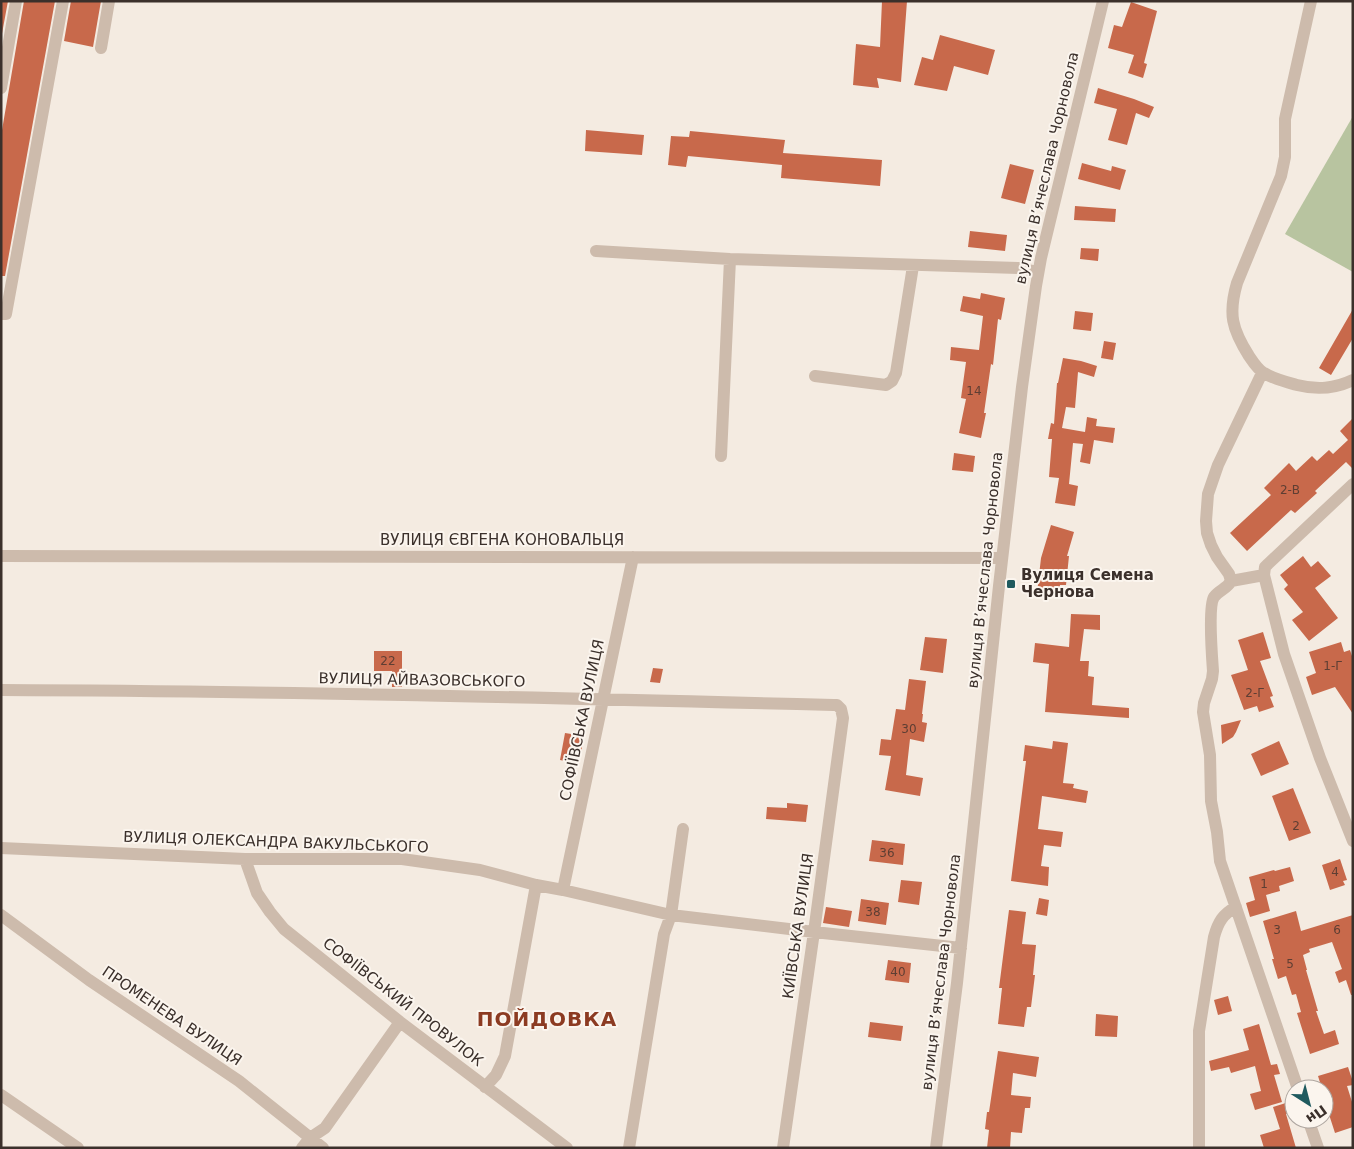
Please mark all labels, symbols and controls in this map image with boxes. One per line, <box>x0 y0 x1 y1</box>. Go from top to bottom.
street label: вулиця Вʼячеслава Чорновола <box>1011 50 1083 286</box>
house number: 14 <box>966 384 982 398</box>
street label: вулиця Вʼячеслава Чорновола <box>964 451 1006 689</box>
house number: 2-В <box>1280 483 1300 497</box>
street label: ВУЛИЦЯ ЄВГЕНА КОНОВАЛЬЦЯ <box>380 531 624 549</box>
place label: Вулиця Семена Чернова <box>1021 566 1154 601</box>
marker: Вулиця Семена Чернова <box>1005 578 1017 590</box>
street label: СОФІЇВСЬКА ВУЛИЦЯ <box>555 637 608 802</box>
house number: 22 <box>380 654 396 668</box>
house number: 1-Г <box>1323 659 1343 673</box>
street label: ВУЛИЦЯ АЙВАЗОВСЬКОГО <box>319 668 526 691</box>
house number: 2-Г <box>1245 686 1265 700</box>
house number: 30 <box>901 722 917 736</box>
house number: 2 <box>1292 819 1300 833</box>
street label: ВУЛИЦЯ ОЛЕКСАНДРА ВАКУЛЬСЬКОГО <box>123 828 429 856</box>
house number: 36 <box>879 846 895 860</box>
street label: КИЇВСЬКА ВУЛИЦЯ <box>778 852 817 1000</box>
street label: вулиця Вʼячеслава Чорновола <box>918 853 964 1091</box>
house number: 4 <box>1331 865 1339 879</box>
house number: 1 <box>1260 877 1268 891</box>
house number: 38 <box>865 905 881 919</box>
house number: 3 <box>1273 923 1281 937</box>
house number: 6 <box>1333 923 1341 937</box>
street label: СОФІЇВСЬКИЙ ПРОВУЛОК <box>319 933 488 1070</box>
house number: 5 <box>1286 957 1294 971</box>
street label: ПРОМЕНЕВА ВУЛИЦЯ <box>99 963 245 1069</box>
house number: 40 <box>890 965 906 979</box>
district label: ПОЙДОВКА <box>477 1007 617 1031</box>
north arrow <box>1284 1079 1334 1129</box>
text: Пн <box>1303 1102 1330 1127</box>

